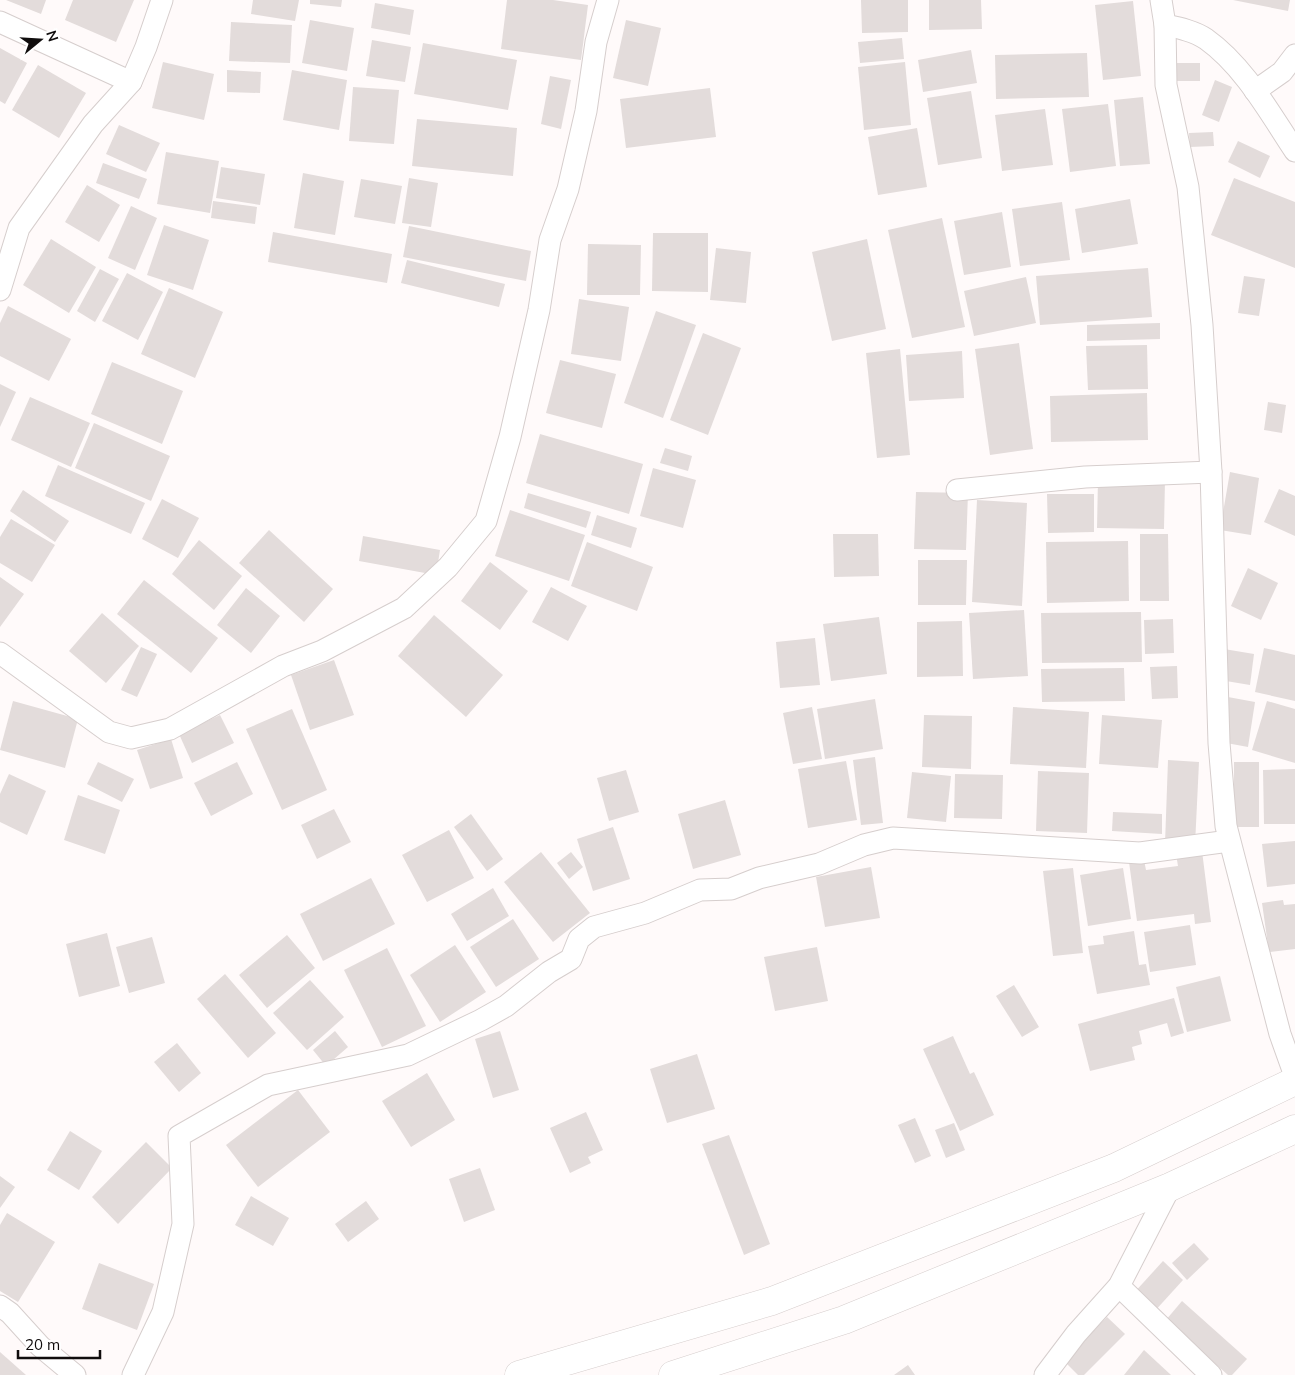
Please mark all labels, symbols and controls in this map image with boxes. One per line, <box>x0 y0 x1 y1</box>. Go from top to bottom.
north arrow <box>15 15 65 65</box>
text: N <box>42 28 63 44</box>
scale bar <box>18 1328 100 1360</box>
text: 20 m <box>25 1335 60 1354</box>

